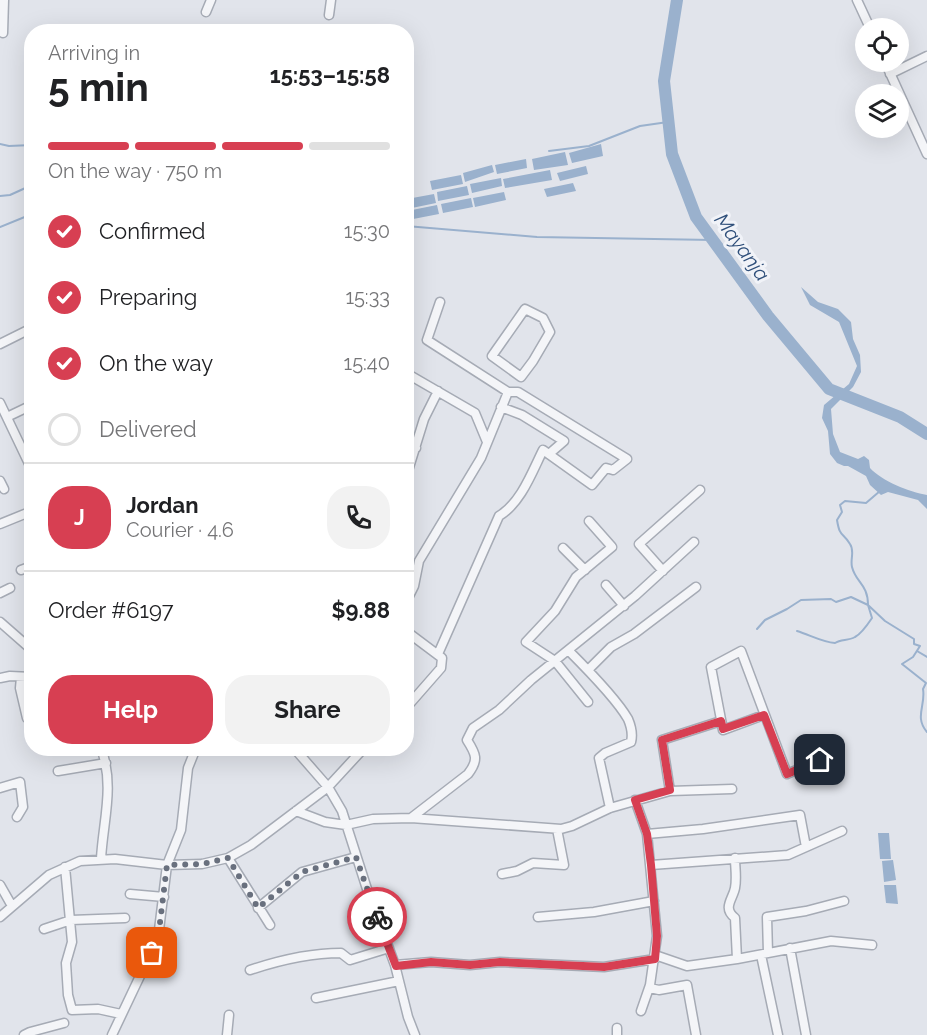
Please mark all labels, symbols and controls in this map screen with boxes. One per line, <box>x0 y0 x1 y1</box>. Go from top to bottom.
map controls <box>855 18 909 138</box>
button: locate <box>855 18 909 72</box>
text: Arriving in <box>48 41 140 65</box>
text: 15:53–15:58 <box>270 62 390 88</box>
text: 5 min <box>48 64 149 110</box>
button: layers <box>855 84 909 138</box>
text: On the way · 750 m <box>48 159 222 183</box>
water label: Mayanja <box>709 209 775 286</box>
icon: check <box>48 215 81 248</box>
text: Confirmed <box>99 218 206 244</box>
text: 15:30 <box>344 219 390 243</box>
icon: check <box>48 281 81 314</box>
text: Preparing <box>99 284 197 310</box>
text: 15:33 <box>345 285 390 309</box>
icon: check <box>48 347 81 380</box>
text: On the way <box>99 350 213 376</box>
text: 15:40 <box>344 351 390 375</box>
text: Delivered <box>99 416 197 442</box>
button: phone <box>327 486 390 549</box>
text: Jordan <box>126 492 198 518</box>
text: J <box>74 504 85 530</box>
text: Courier · 4.6 <box>126 518 234 542</box>
text: Order #6197 <box>48 597 173 623</box>
text: $9.88 <box>332 597 390 623</box>
button: Help <box>48 675 213 744</box>
button: Share <box>225 675 390 744</box>
pin <box>794 734 845 785</box>
icon: home <box>803 743 836 776</box>
courier <box>347 887 407 947</box>
icon: bike <box>361 901 394 934</box>
pin <box>126 927 177 978</box>
icon: bag <box>135 936 168 969</box>

